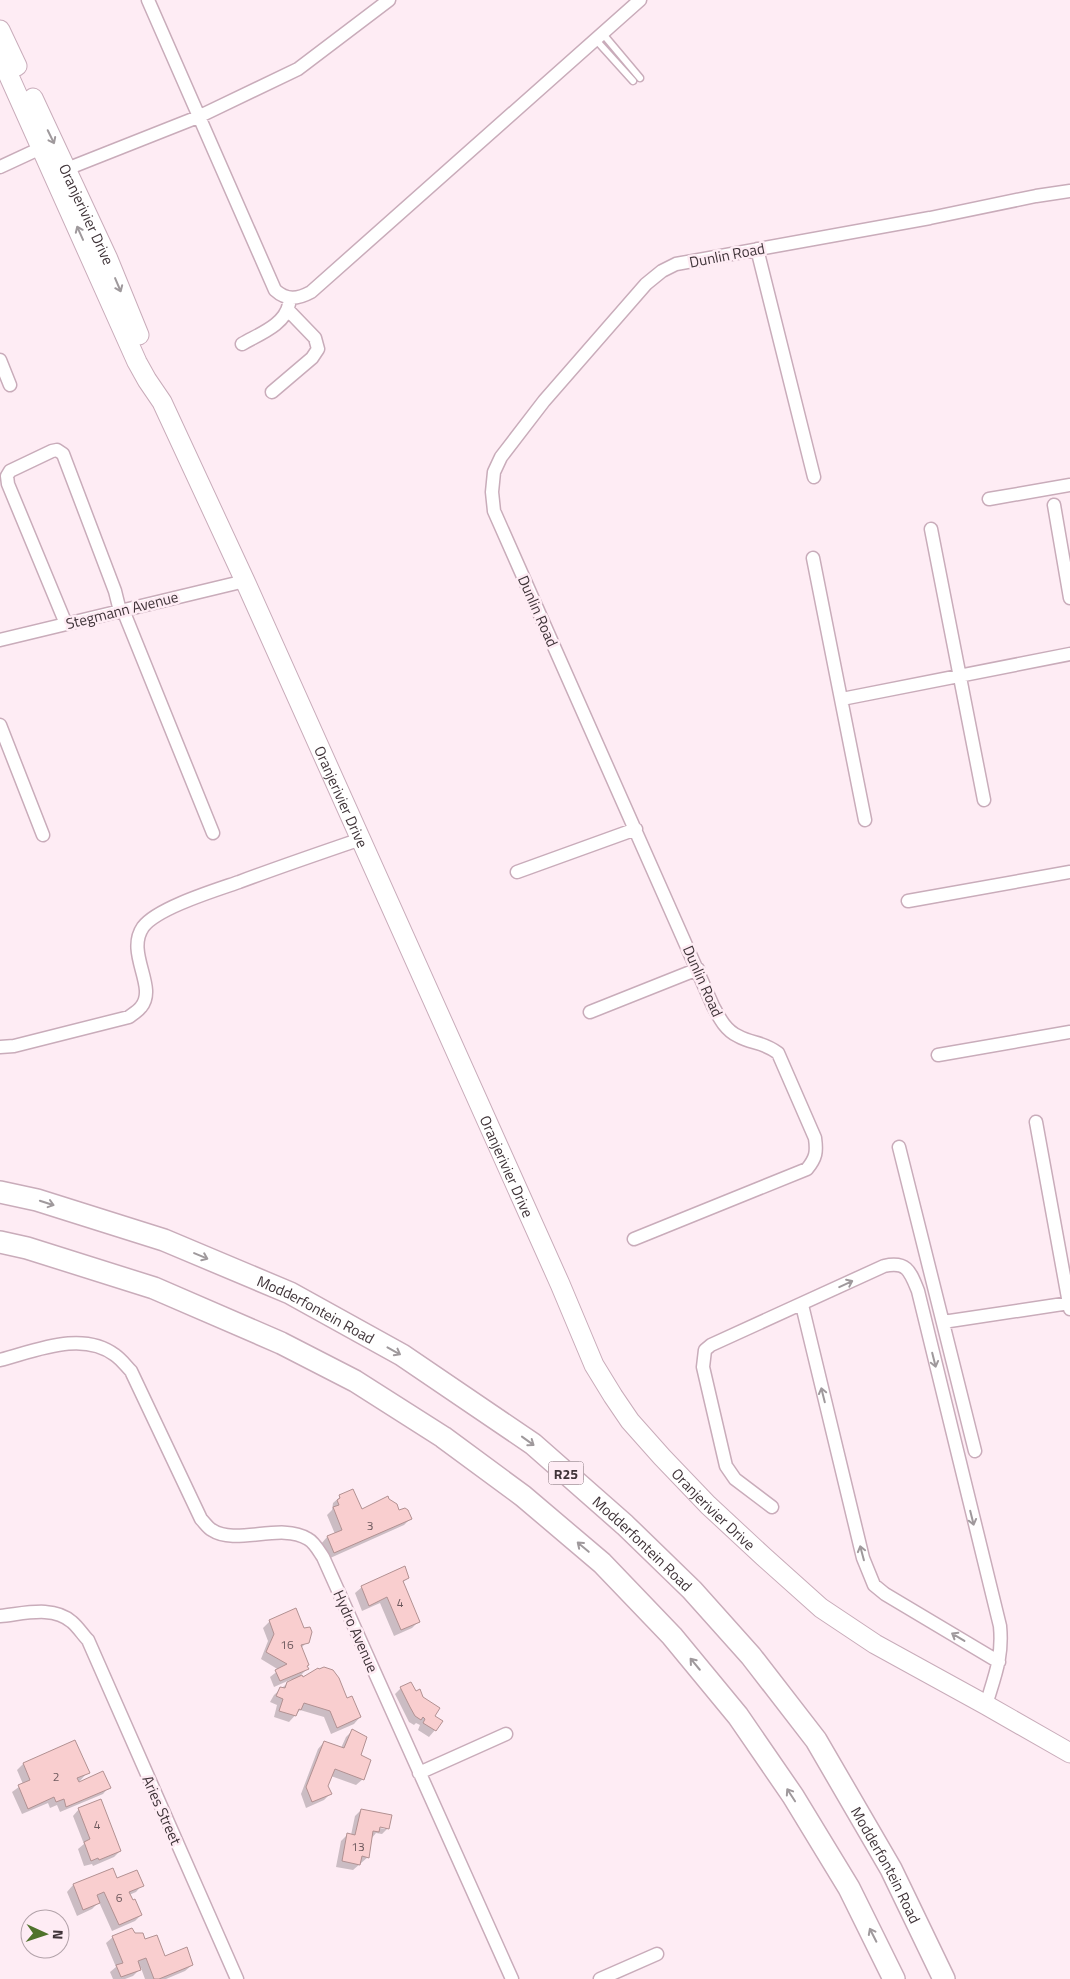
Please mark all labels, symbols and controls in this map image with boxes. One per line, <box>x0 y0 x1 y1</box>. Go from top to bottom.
one-way arrow <box>47 129 57 144</box>
street label: Oranjerivier Drive <box>54 160 121 268</box>
one-way arrow <box>74 226 84 241</box>
street label: Dunlin Road <box>687 236 767 274</box>
one-way arrow <box>114 277 124 292</box>
street label: Dunlin Road <box>512 571 564 651</box>
street label: Stegmann Avenue <box>63 585 181 635</box>
street label: Oranjerivier Drive <box>309 742 374 851</box>
street label: Dunlin Road <box>677 941 729 1021</box>
street label: Oranjerivier Drive <box>474 1111 540 1221</box>
one-way arrow <box>39 1199 55 1209</box>
one-way arrow <box>193 1251 208 1261</box>
street label: Modderfontein Road <box>254 1269 379 1349</box>
one-way arrow <box>838 1279 853 1289</box>
one-way arrow <box>386 1346 400 1356</box>
one-way arrow <box>930 1351 939 1367</box>
one-way arrow <box>818 1387 828 1403</box>
one-way arrow <box>521 1436 535 1446</box>
road number: R25 <box>548 1462 584 1485</box>
street label: Oranjerivier Drive <box>666 1462 761 1555</box>
street label: Modderfontein Road <box>588 1490 698 1596</box>
one-way arrow <box>968 1509 977 1525</box>
house number: 3 <box>367 1516 373 1535</box>
one-way arrow <box>577 1542 590 1553</box>
one-way arrow <box>857 1545 866 1561</box>
street label: Hydro Avenue <box>328 1586 384 1676</box>
house number: 4 <box>397 1593 404 1612</box>
one-way arrow <box>951 1631 965 1641</box>
house number: 16 <box>280 1635 294 1654</box>
one-way arrow <box>690 1658 701 1671</box>
house number: 2 <box>53 1767 59 1786</box>
street label: Aries Street <box>136 1772 188 1849</box>
one-way arrow <box>786 1788 796 1802</box>
street label: Modderfontein Road <box>845 1802 927 1927</box>
house number: 4 <box>94 1815 101 1834</box>
house number: 13 <box>351 1837 365 1856</box>
house number: 6 <box>116 1888 123 1907</box>
north arrow <box>20 1909 70 1959</box>
one-way arrow <box>867 1928 877 1943</box>
text: N <box>48 1929 69 1940</box>

